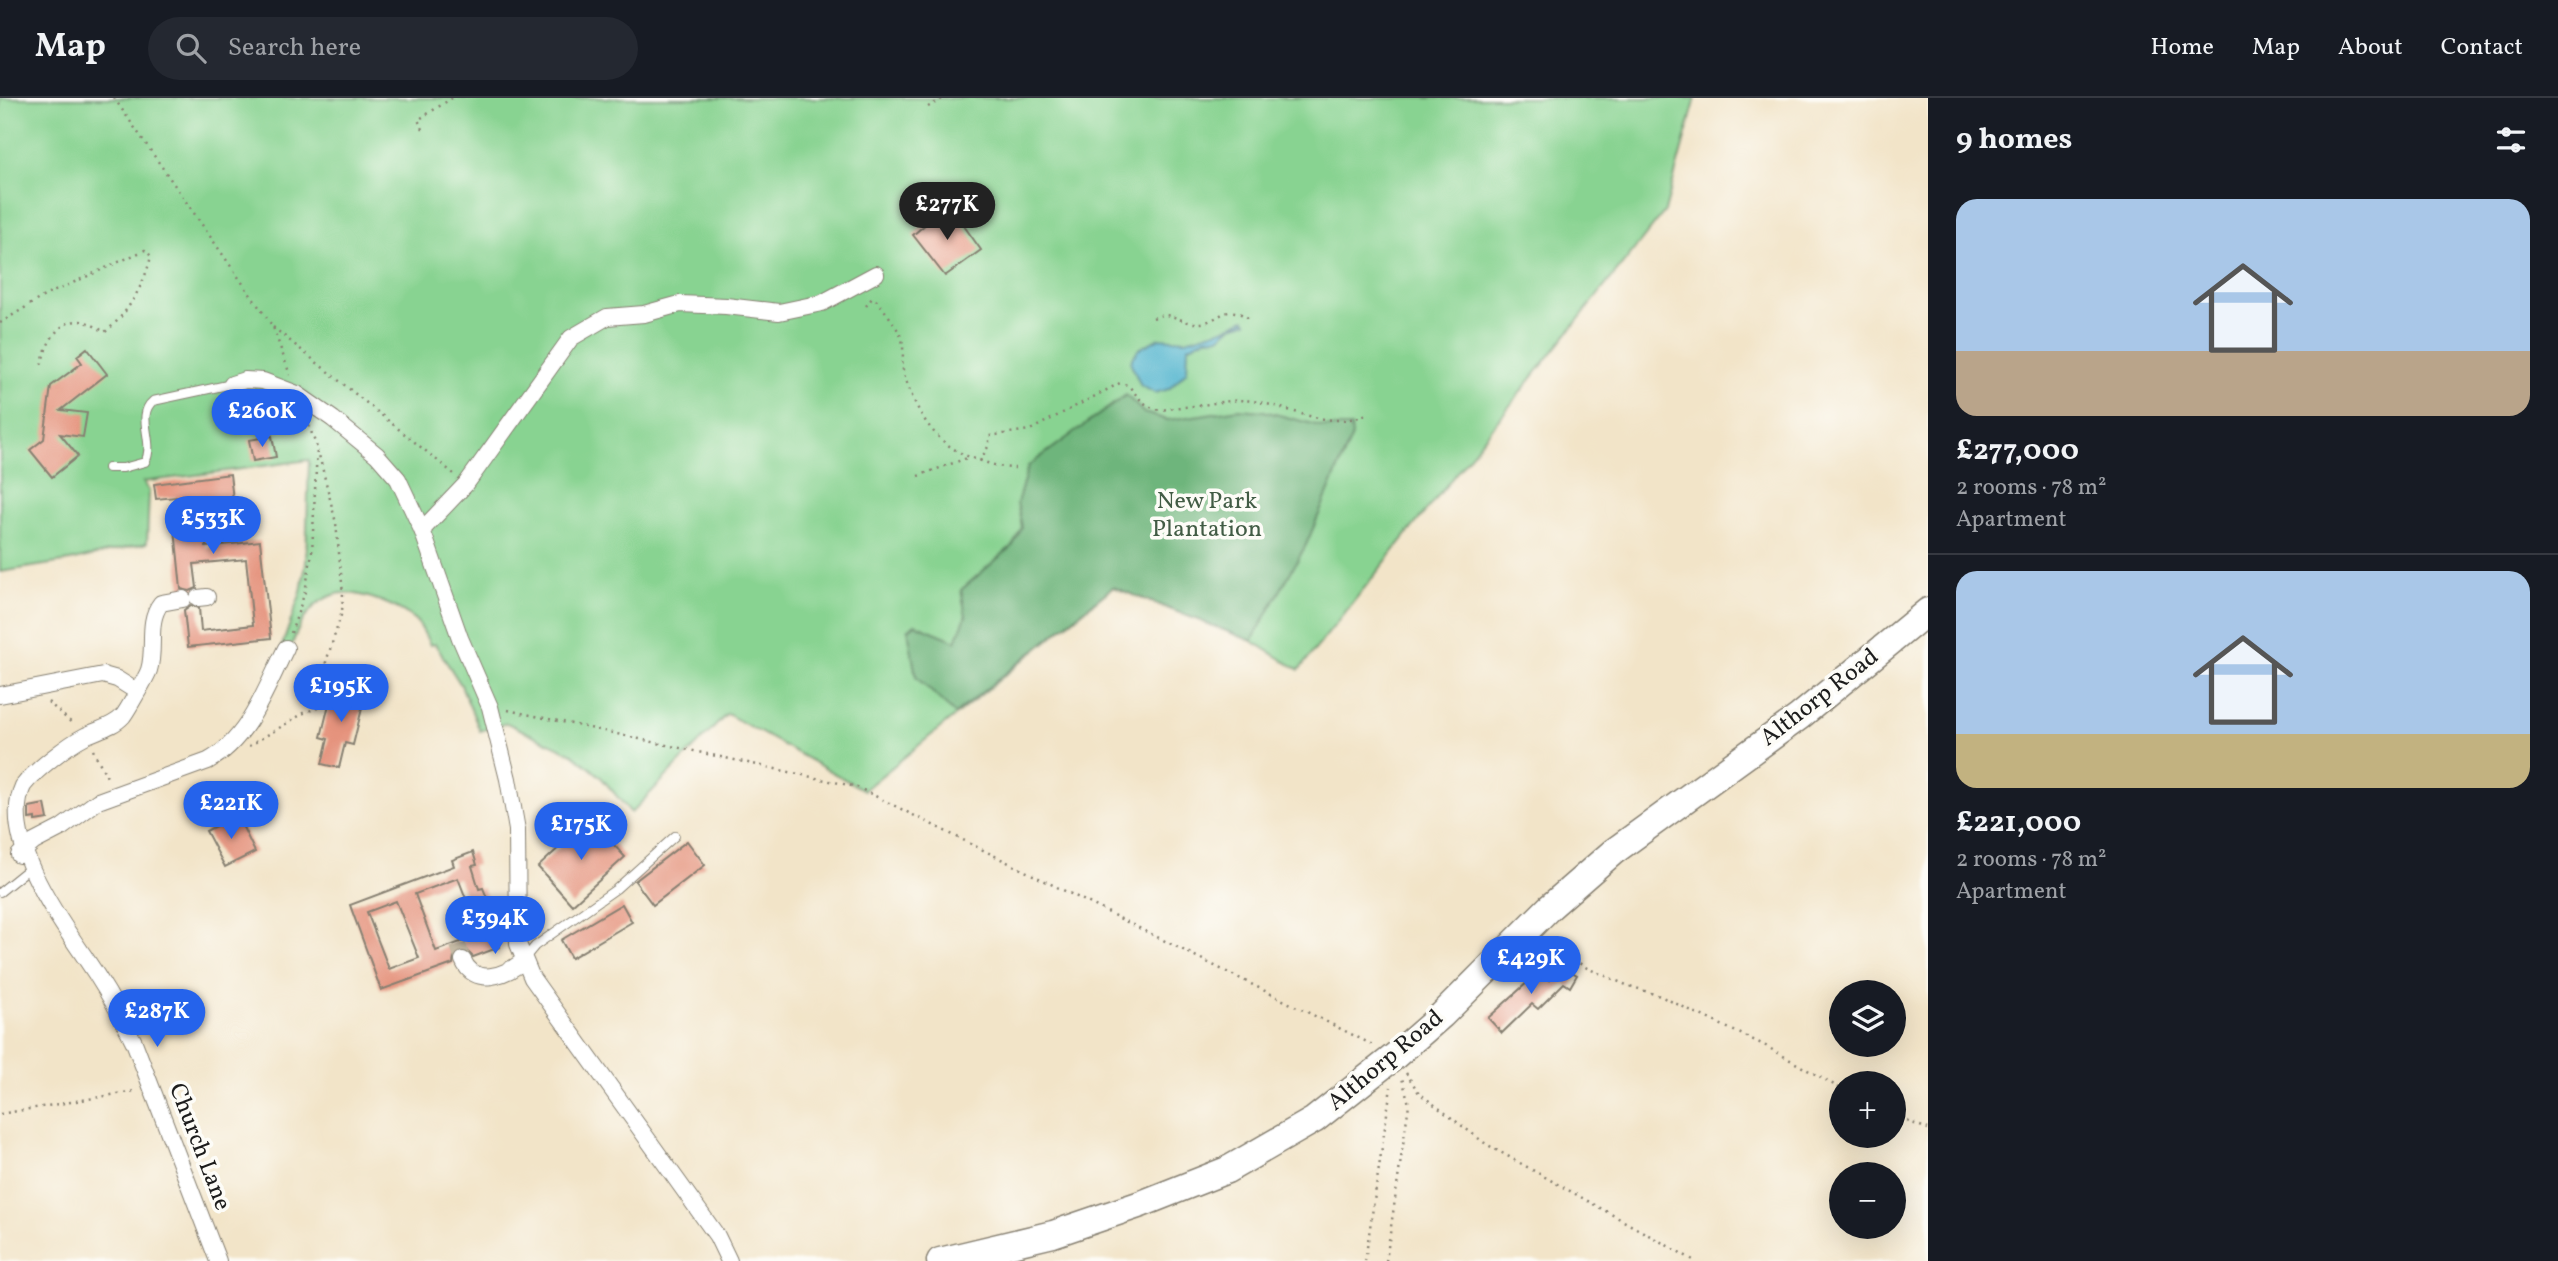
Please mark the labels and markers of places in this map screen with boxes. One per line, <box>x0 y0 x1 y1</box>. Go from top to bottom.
pin: £277K <box>898 183 996 242</box>
pin: £260K <box>213 390 311 449</box>
pin: £533K <box>164 496 262 556</box>
pin: £195K <box>292 664 390 724</box>
pin: £221K <box>182 782 280 841</box>
pin: £175K <box>532 802 630 862</box>
pin: £394K <box>446 896 544 956</box>
pin: £429K <box>1482 936 1580 996</box>
pin: £287K <box>108 990 206 1049</box>

